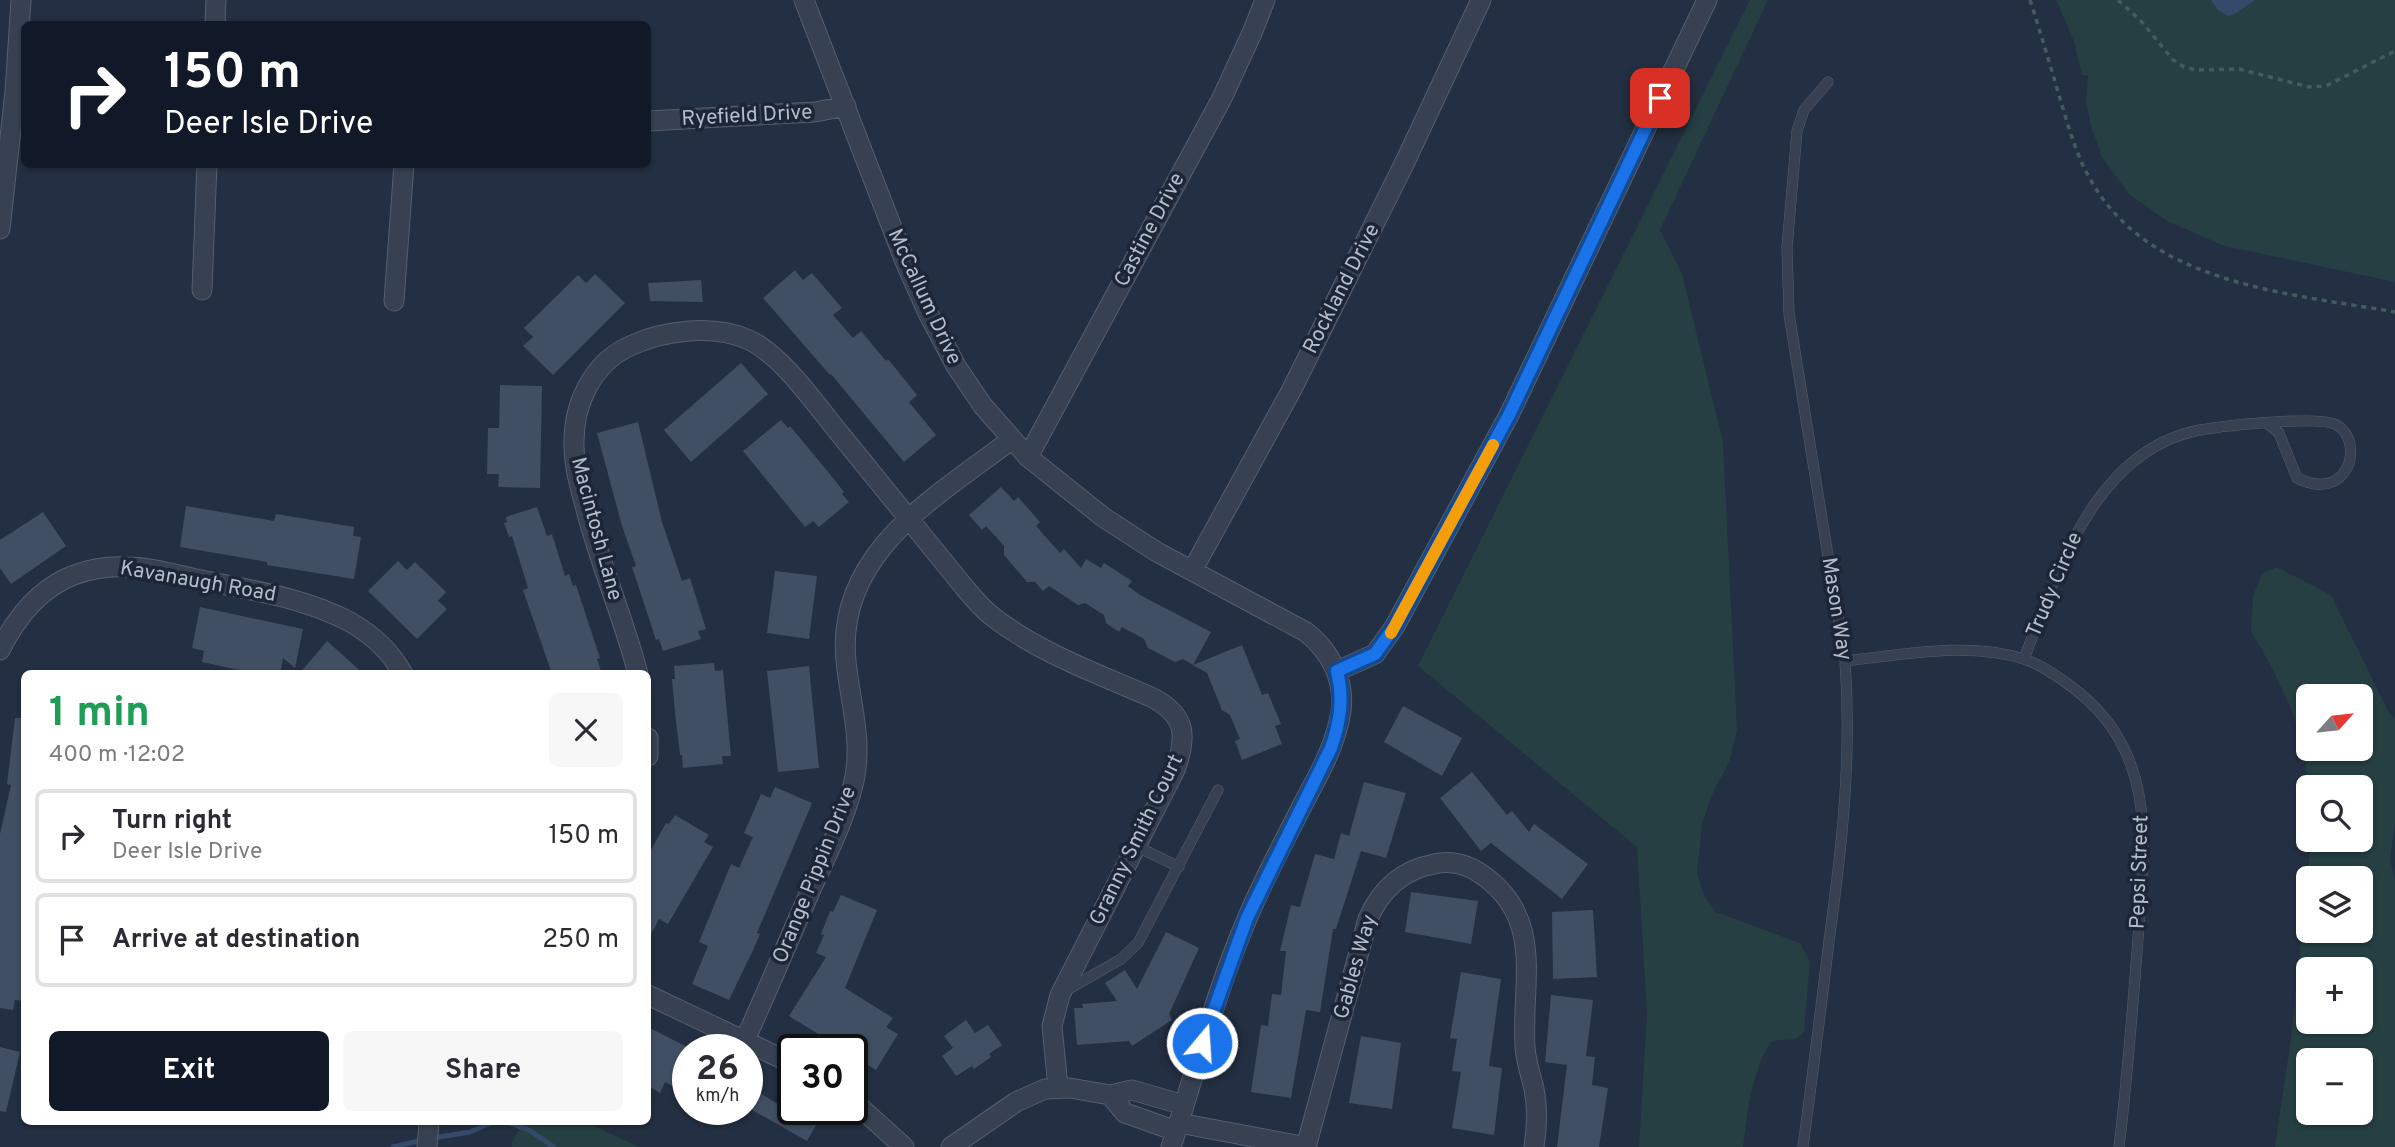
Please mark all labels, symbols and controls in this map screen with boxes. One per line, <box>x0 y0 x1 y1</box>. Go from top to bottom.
text: 150 m <box>164 44 301 106</box>
icon: right <box>49 49 140 140</box>
pin <box>1630 68 1690 128</box>
icon: arrive <box>1641 79 1679 117</box>
street label: Ryefield Drive <box>681 99 813 133</box>
text: Deer Isle Drive <box>164 105 373 145</box>
street label: Castine Drive <box>1109 168 1191 292</box>
street label: Rockland Drive <box>1298 219 1386 359</box>
street label: McCallum Drive <box>881 225 967 369</box>
street label: Macintosh Lane <box>564 454 628 604</box>
street label: Trudy Circle <box>2021 528 2089 642</box>
street label: Kavanaugh Road <box>118 555 278 609</box>
street label: Mason Way <box>1815 555 1857 663</box>
north arrow <box>2296 684 2373 761</box>
map controls <box>2296 684 2373 1125</box>
text: 1 min <box>49 688 150 741</box>
button: close <box>549 693 623 767</box>
text: 400 m · 12:02 <box>49 741 185 770</box>
street label: Granny Smith Court <box>1084 750 1190 930</box>
button: search <box>2296 775 2373 852</box>
street label: Orange Pippin Drive <box>767 783 863 967</box>
text: Turn right <box>112 805 232 838</box>
street label: Pepsi Street <box>2125 814 2155 930</box>
icon: right <box>53 817 91 855</box>
text: 150 m <box>548 820 619 853</box>
text: Deer Isle Drive <box>112 838 262 867</box>
button: layers <box>2296 866 2373 943</box>
street label: Gables Way <box>1328 912 1384 1022</box>
icon: arrive <box>53 921 91 959</box>
text: Arrive at destination <box>112 924 360 957</box>
text: 250 m <box>542 924 619 957</box>
button: + <box>2296 957 2373 1034</box>
position arrow <box>1165 1006 1239 1080</box>
button: Exit <box>49 1031 329 1111</box>
button: Share <box>343 1031 623 1111</box>
speed limit sign: 30 <box>777 1034 868 1125</box>
text: 26 <box>696 1048 739 1092</box>
button: − <box>2296 1048 2373 1125</box>
text: km/h <box>696 1085 739 1108</box>

